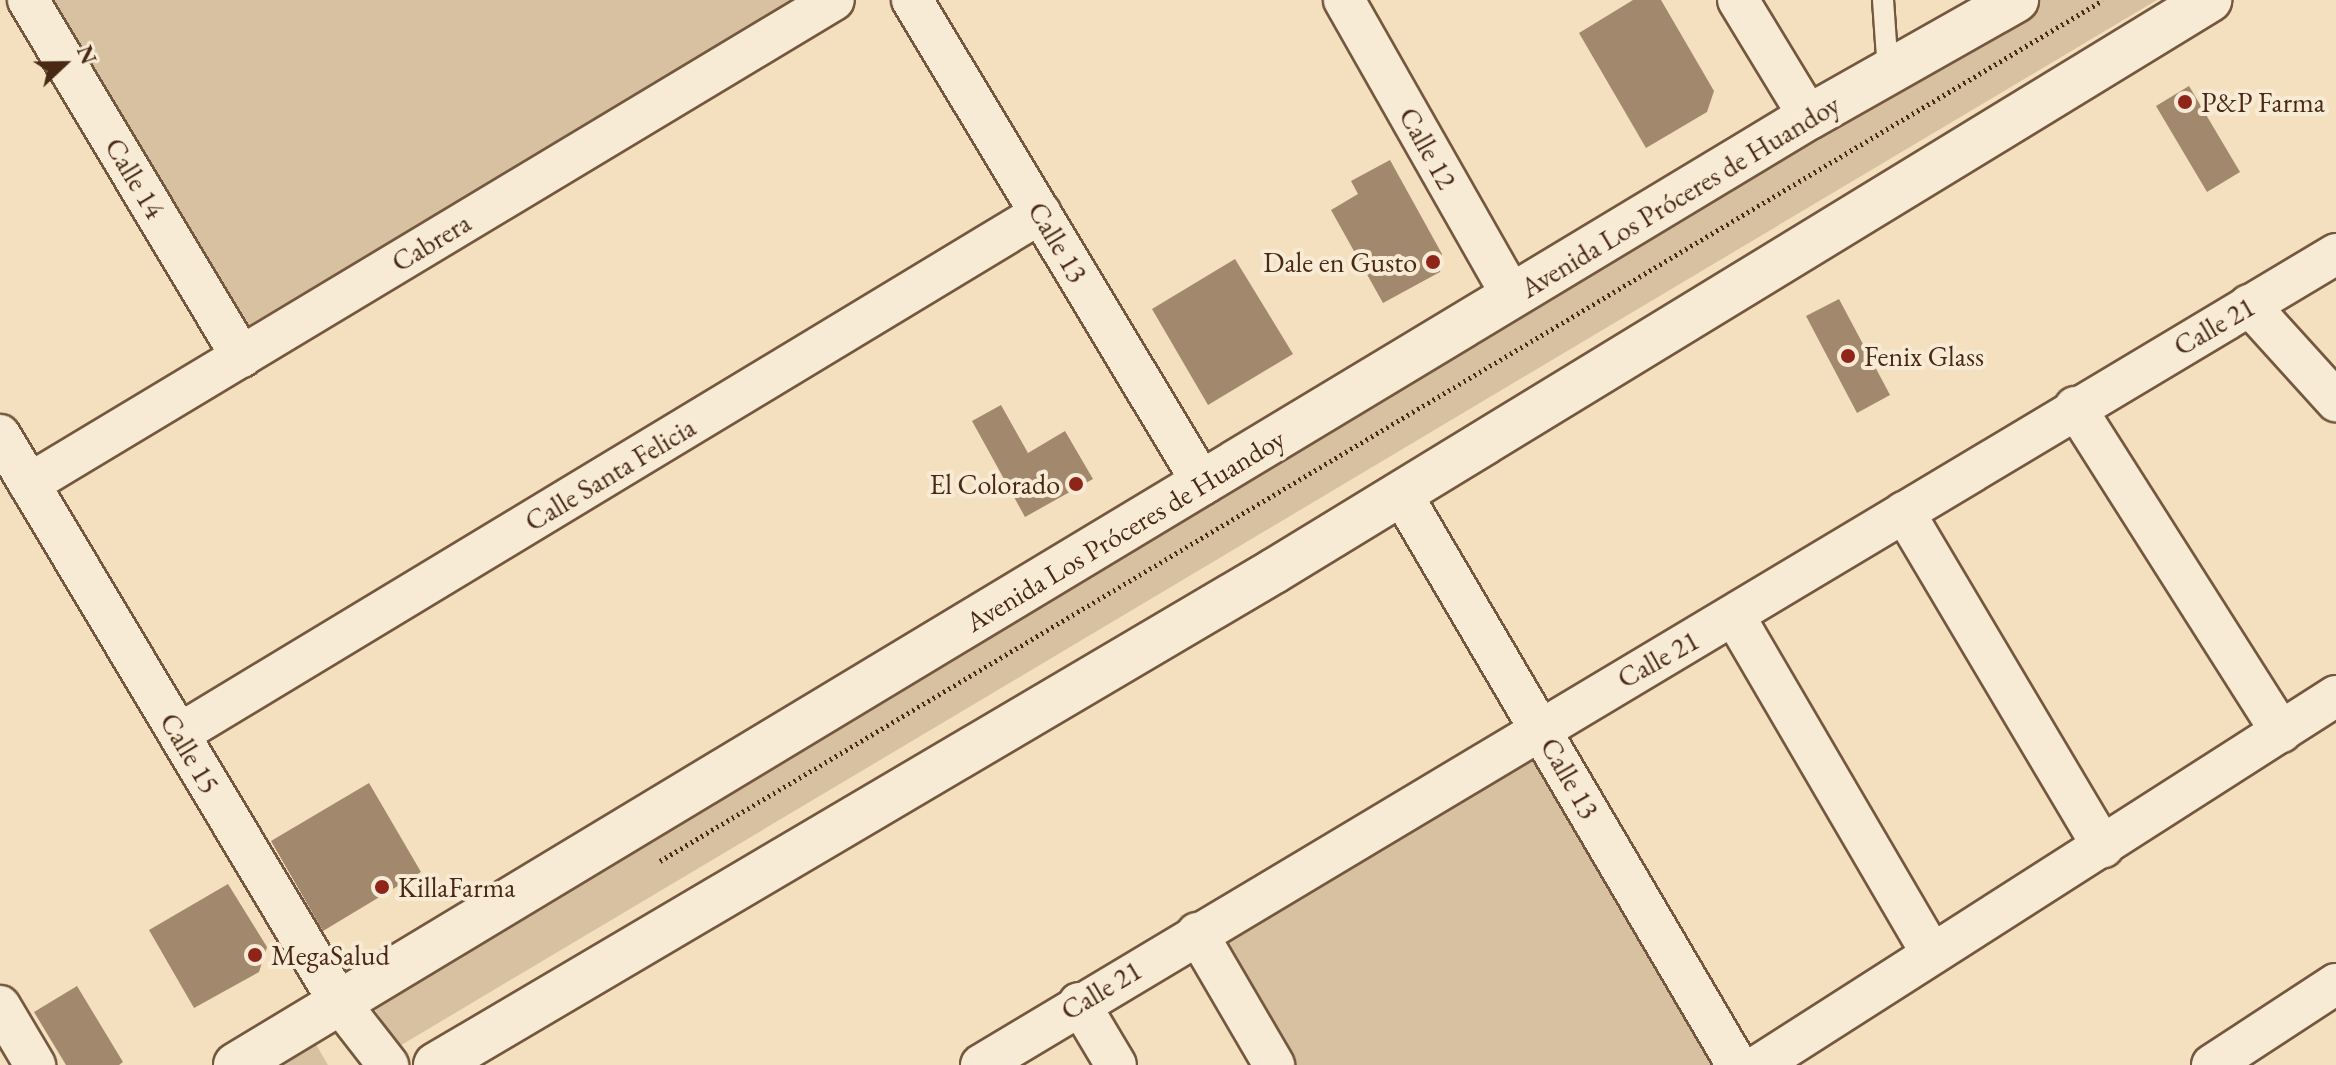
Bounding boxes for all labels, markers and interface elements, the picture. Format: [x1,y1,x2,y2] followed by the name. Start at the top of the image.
[24,24,104,104] north arrow
[70,41,103,69] text: N
[2201,85,2325,119] place label: P&P Farma
[1514,87,1846,305] street label: Avenida Los Próceres de Huandoy
[2176,93,2194,111] marker: P&P Farma
[1392,101,1464,195] street label: Calle 12
[98,132,172,224] street label: Calle 14
[1021,196,1095,288] street label: Calle 13
[385,205,477,279] street label: Cabrera
[1263,245,1417,279] place label: Dale en Gusto
[1424,253,1442,271] marker: Dale en Gusto
[2168,289,2260,363] street label: Calle 21
[1864,339,1984,373] place label: Fenix Glass
[1839,347,1857,365] marker: Fenix Glass
[519,410,701,538] street label: Calle Santa Felicia
[959,421,1291,639] street label: Avenida Los Próceres de Huandoy
[929,467,1060,501] place label: El Colorado
[1067,475,1085,493] marker: El Colorado
[1611,623,1705,695] street label: Calle 21
[153,707,227,799] street label: Calle 15
[1533,732,1607,824] street label: Calle 13
[398,870,516,904] place label: KillaFarma
[373,878,391,896] marker: KillaFarma
[271,938,390,972] place label: MegaSalud
[246,946,264,964] marker: MegaSalud
[1055,953,1147,1027] street label: Calle 21

